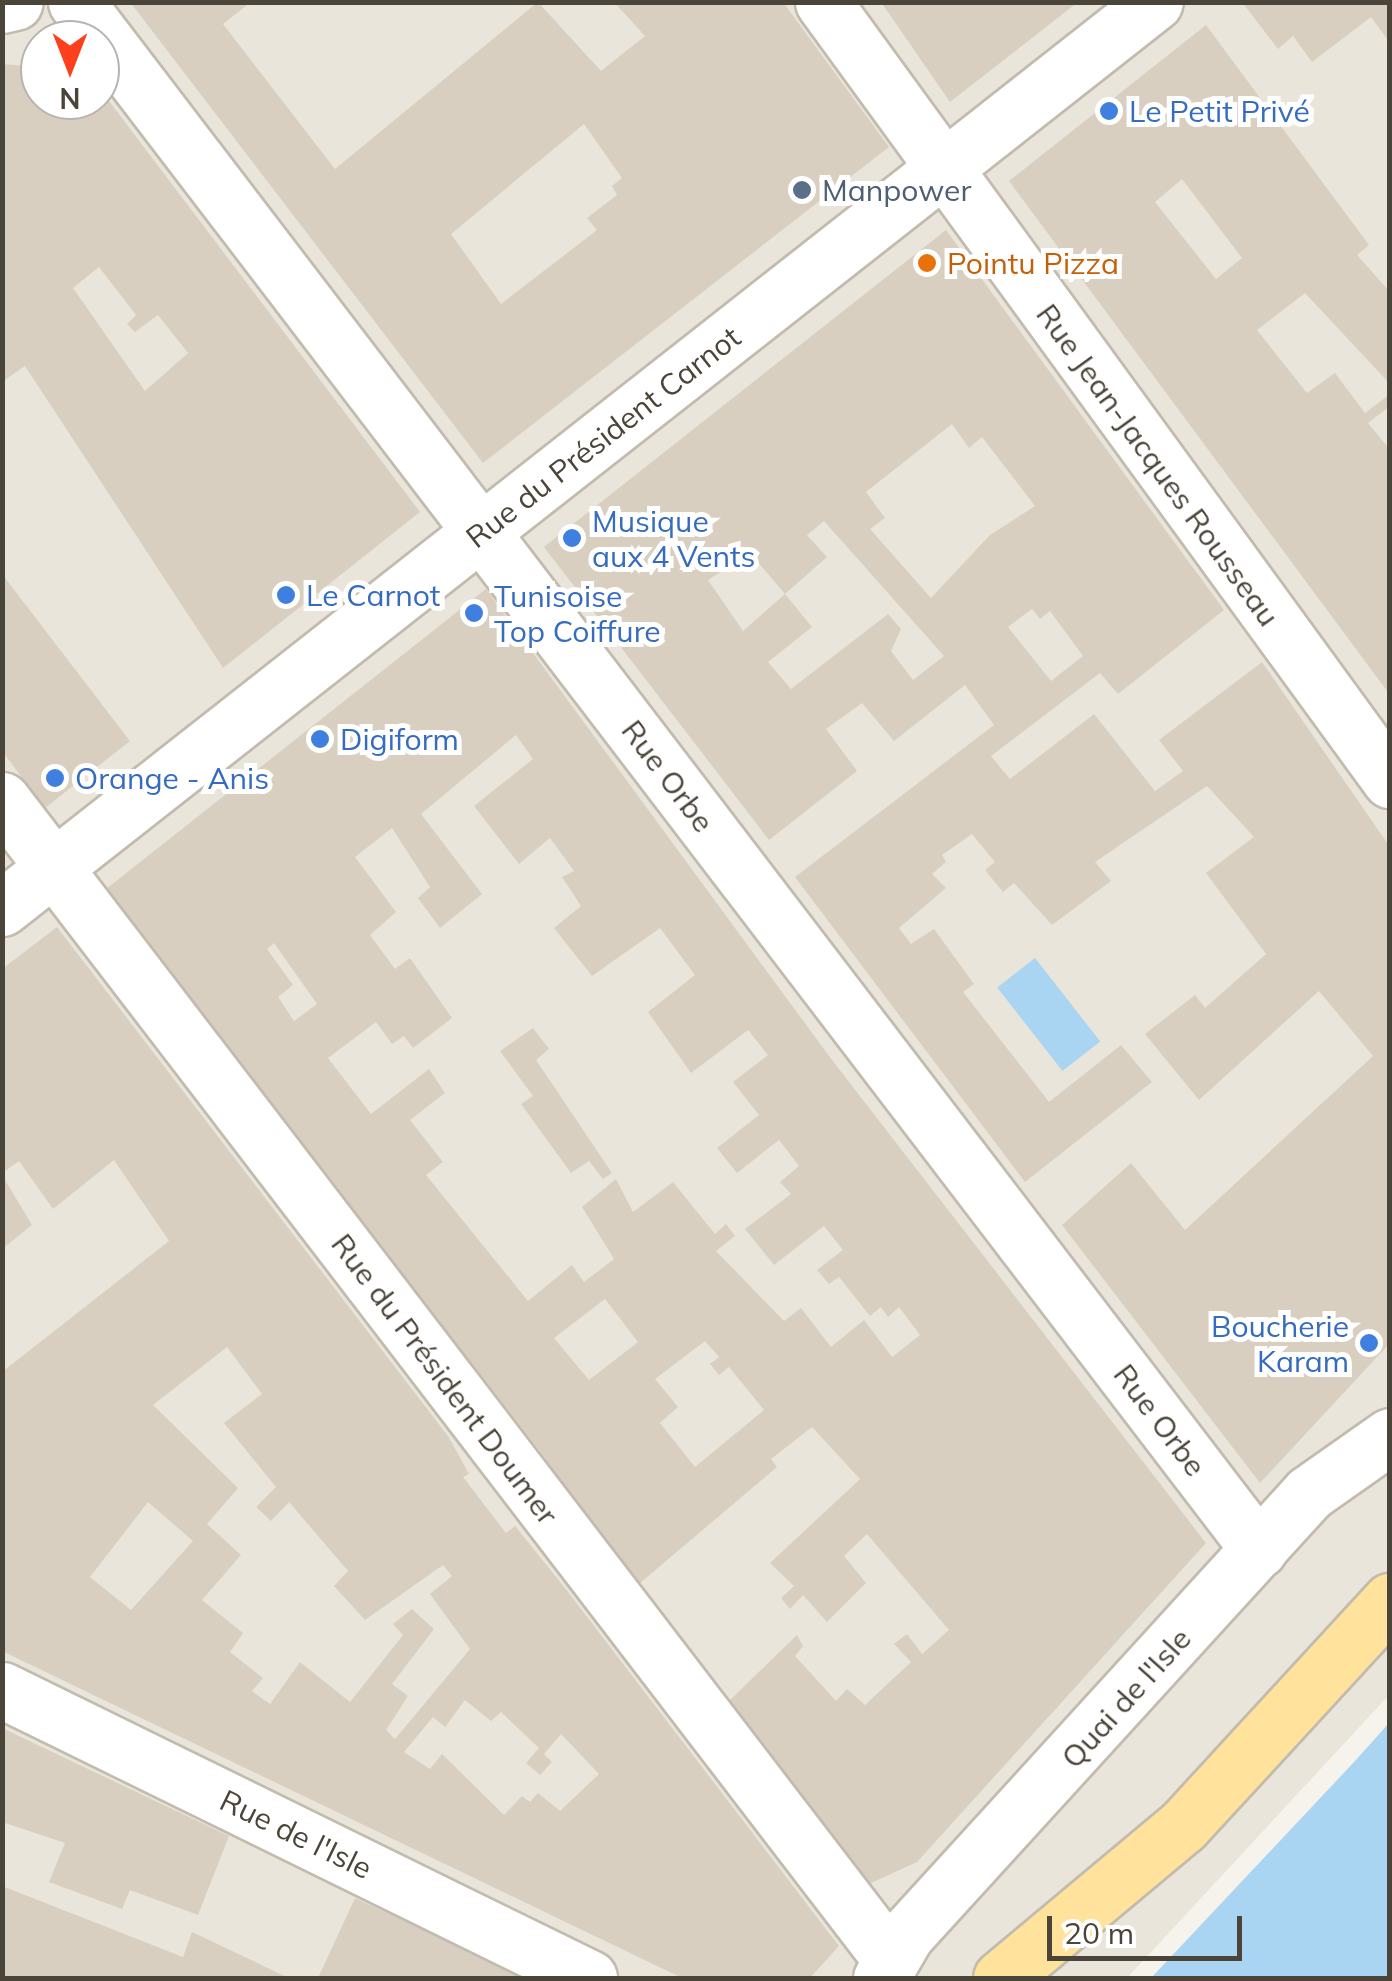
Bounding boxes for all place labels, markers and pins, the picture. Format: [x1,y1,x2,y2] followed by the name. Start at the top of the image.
[1129,93,1310,129] place label: Le Petit Privé
[1098,100,1120,122] marker: Le Petit Privé
[822,172,971,208] place label: Manpower
[791,179,813,201] marker: Manpower
[947,245,1119,281] place label: Pointu Pizza
[916,252,938,274] marker: Pointu Pizza
[592,503,755,574] place label: Musique aux 4 Vents
[561,527,583,549] marker: Musique aux 4 Vents
[306,577,440,613] place label: Le Carnot
[494,578,661,648] place label: Tunisoise Top Coiffure
[275,584,297,606] marker: Le Carnot
[463,602,485,624] marker: Tunisoise Top Coiffure
[340,721,459,757] place label: Digiform
[309,728,331,750] marker: Digiform
[75,760,269,796] place label: Orange - Anis
[44,767,66,789] marker: Orange - Anis
[1211,1308,1349,1378] place label: Boucherie Karam
[1358,1332,1380,1354] marker: Boucherie Karam

